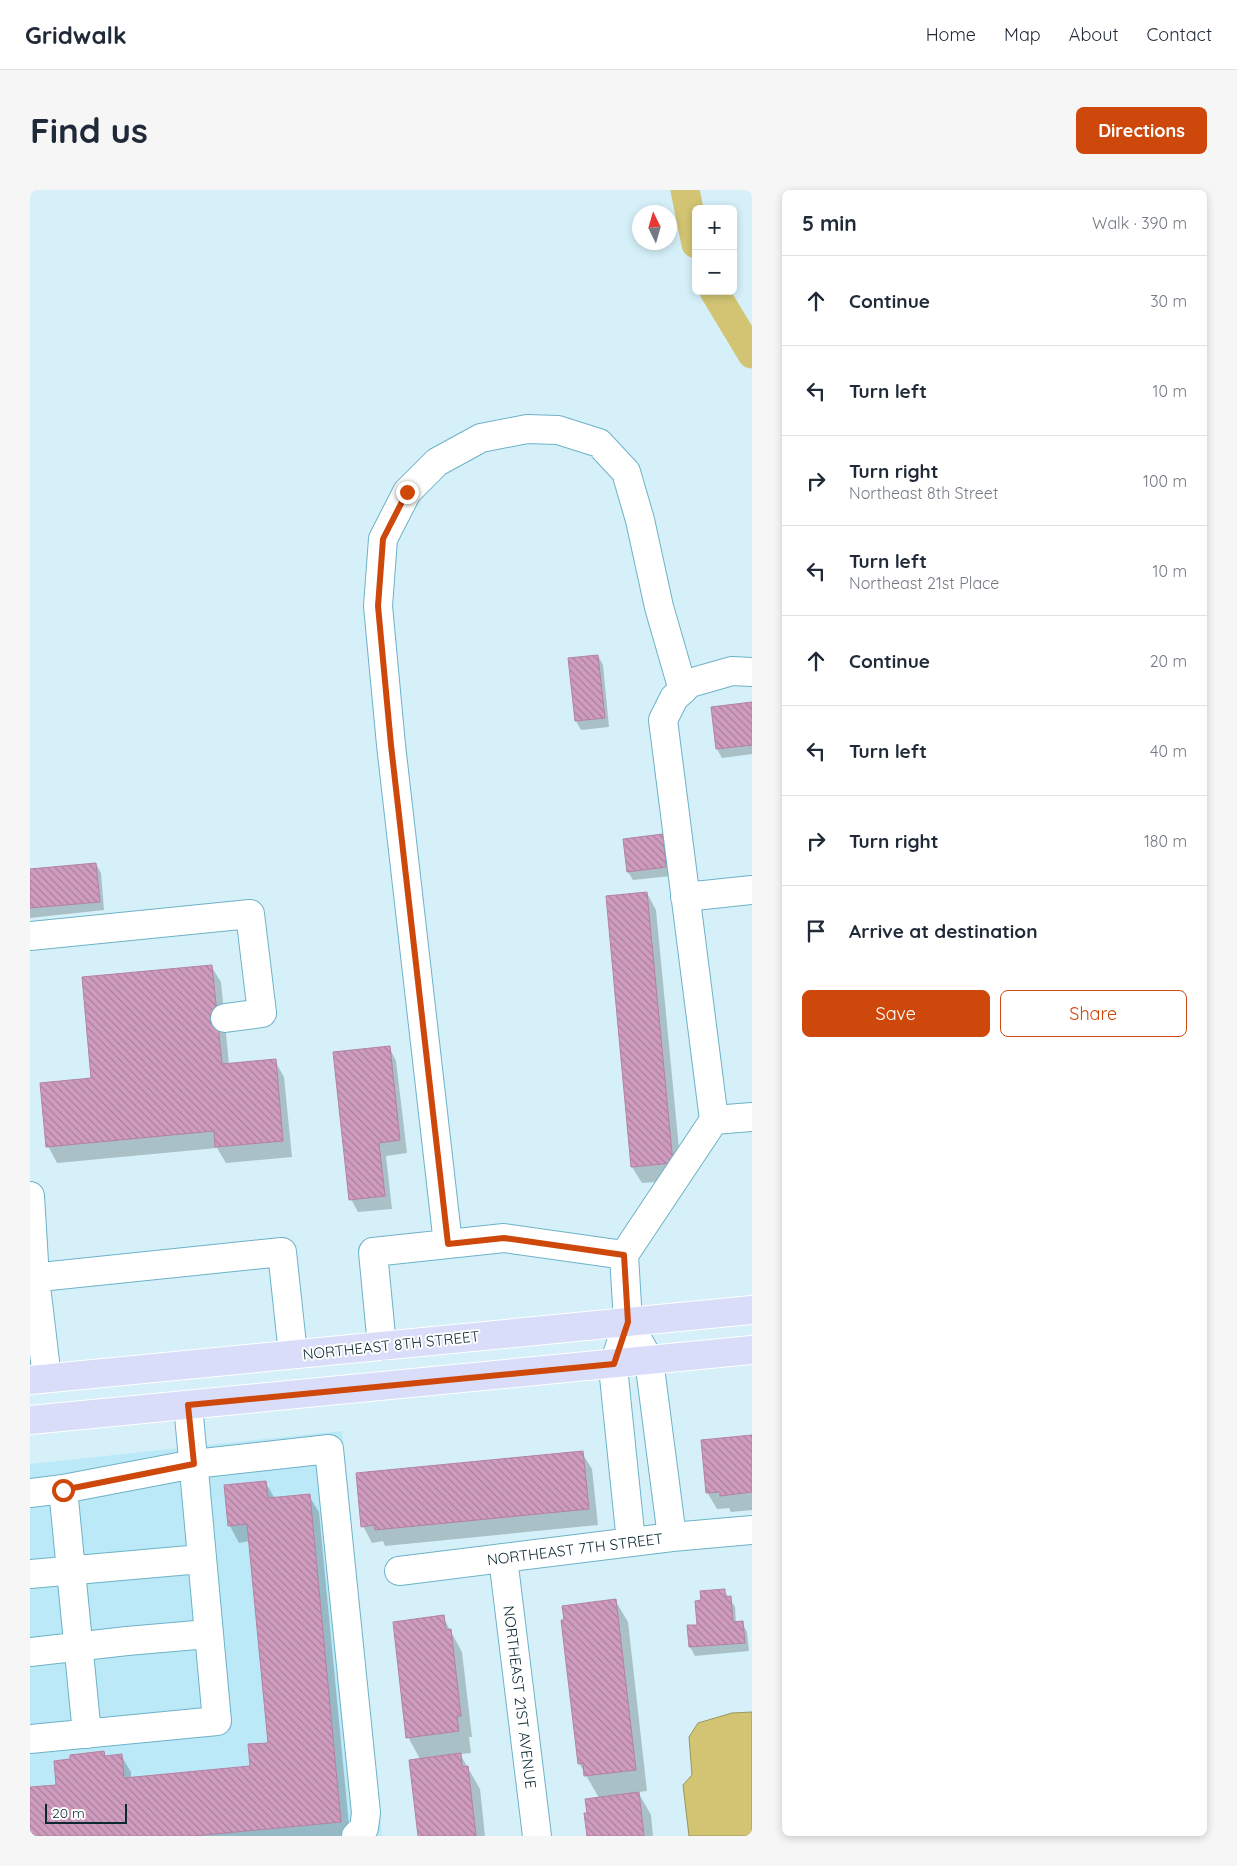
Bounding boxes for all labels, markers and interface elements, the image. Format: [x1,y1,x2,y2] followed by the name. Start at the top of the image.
[25,20,127,50] text: Gridwalk
[926,23,976,46] text: Home
[1004,23,1041,46] text: Map
[1069,23,1119,46] text: About
[1147,23,1212,46] text: Contact
[1076,107,1207,154] button: Directions
[30,108,148,152] text: Find us
[632,205,677,250] north arrow
[692,205,737,295] map controls
[692,205,737,250] button: +
[802,210,857,236] text: 5 min
[1092,213,1187,233] text: Walk · 390 m
[692,250,737,295] button: −
[802,287,830,315] icon: ahead
[849,289,930,313] text: Continue
[1150,291,1187,311] text: 30 m
[802,377,830,405] icon: left
[849,379,927,403] text: Turn left
[1153,381,1187,401] text: 10 m
[849,459,938,483] text: Turn right
[802,467,830,495] icon: right
[1143,471,1187,491] text: 100 m
[396,481,419,504] route end
[849,483,998,503] text: Northeast 8th Street
[849,549,927,573] text: Turn left
[802,557,830,585] icon: left
[1153,561,1187,581] text: 10 m
[849,573,999,593] text: Northeast 21st Place
[802,647,830,675] icon: ahead
[849,649,930,673] text: Continue
[1150,651,1187,671] text: 20 m
[802,737,830,765] icon: left
[849,739,927,763] text: Turn left
[1150,741,1187,761] text: 40 m
[802,827,830,855] icon: right
[849,829,938,853] text: Turn right
[1144,831,1187,851] text: 180 m
[802,917,830,945] icon: arrive
[849,919,1038,943] text: Arrive at destination
[802,990,990,1037] button: Save
[1000,990,1187,1037] button: Share
[302,1326,480,1364] street label: NORTHEAST 8TH STREET
[52,1479,75,1502] route start
[486,1529,664,1569] street label: NORTHEAST 7TH STREET
[499,1604,541,1790] street label: NORTHEAST 21ST AVENUE
[45,1801,128,1824] scale bar
[52,1804,85,1822] text: 20 m

